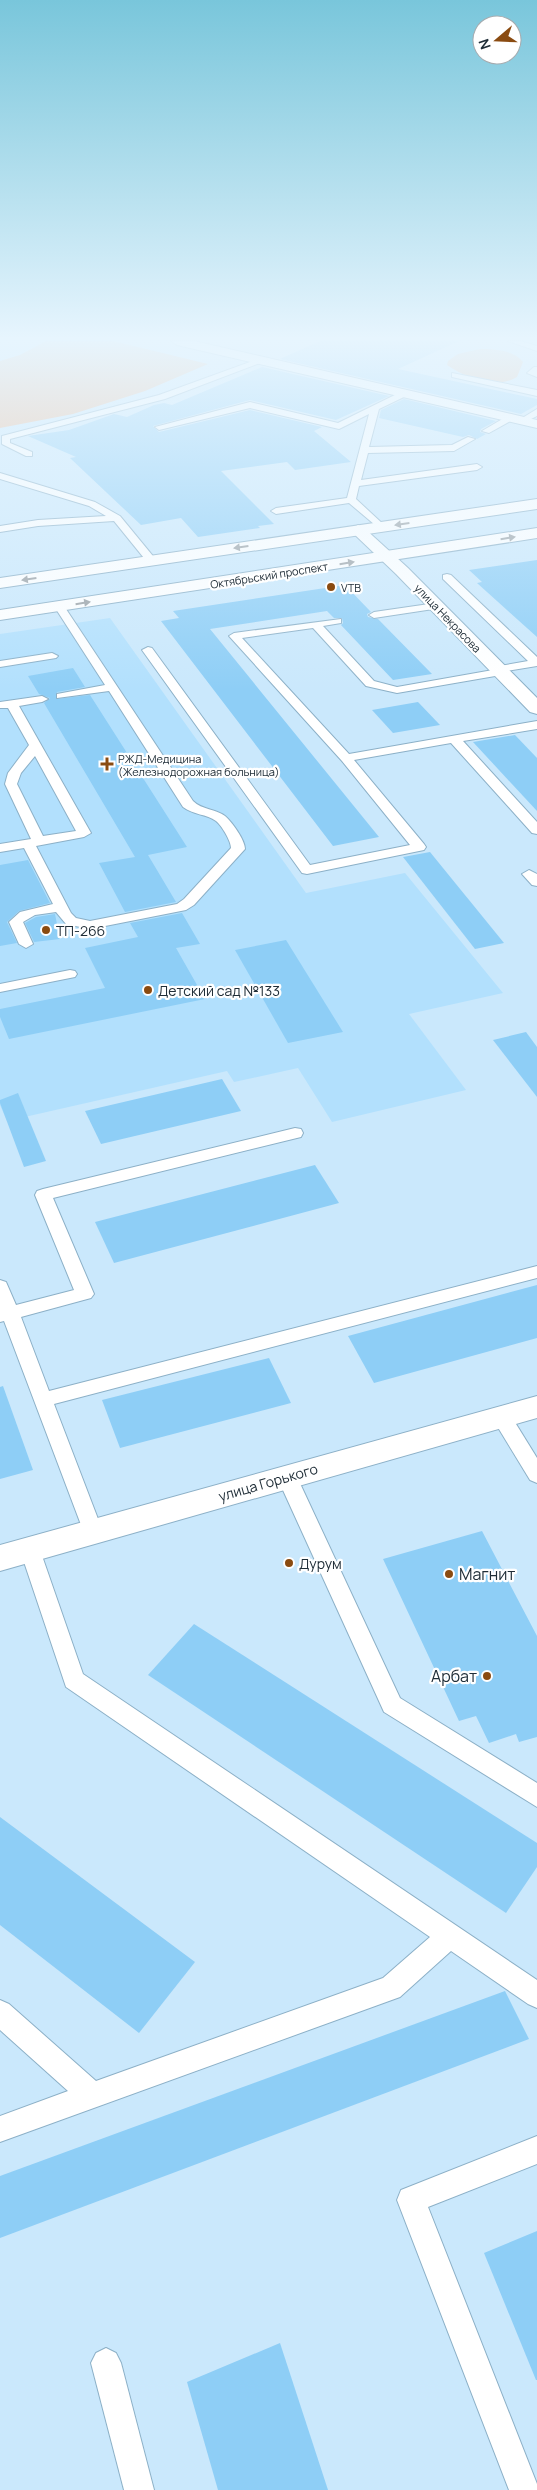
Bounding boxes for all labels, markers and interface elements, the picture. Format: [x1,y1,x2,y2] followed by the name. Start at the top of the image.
[472,15,522,65] north arrow
[474,37,495,52] text: N
[394,520,410,528] one-way arrow
[500,534,516,542] one-way arrow
[233,544,249,552] one-way arrow
[209,558,329,592] street label: Октябрьский проспект
[340,559,356,567] one-way arrow
[20,575,36,583] one-way arrow
[341,580,361,595] place label: VTB
[325,581,337,593] marker: VTB
[411,581,485,655] street label: улица Некрасова
[75,599,91,607] one-way arrow
[118,751,279,779] place label: РЖД-Медицина (Железнодорожная больница)
[100,757,114,771] marker: РЖД-Медицина (Железнодорожная больница)
[56,921,105,940] place label: ТП-266
[40,924,52,936] marker: ТП-266
[158,981,280,1000] place label: Детский сад №133
[142,984,154,996] marker: Детский сад №133
[216,1459,320,1505] street label: улица Горького
[299,1554,342,1573] place label: Дурум
[283,1557,295,1569] marker: Дурум
[459,1563,515,1585] place label: Магнит
[443,1568,455,1580] marker: Магнит
[431,1665,477,1687] place label: Арбат
[481,1670,493,1682] marker: Арбат

